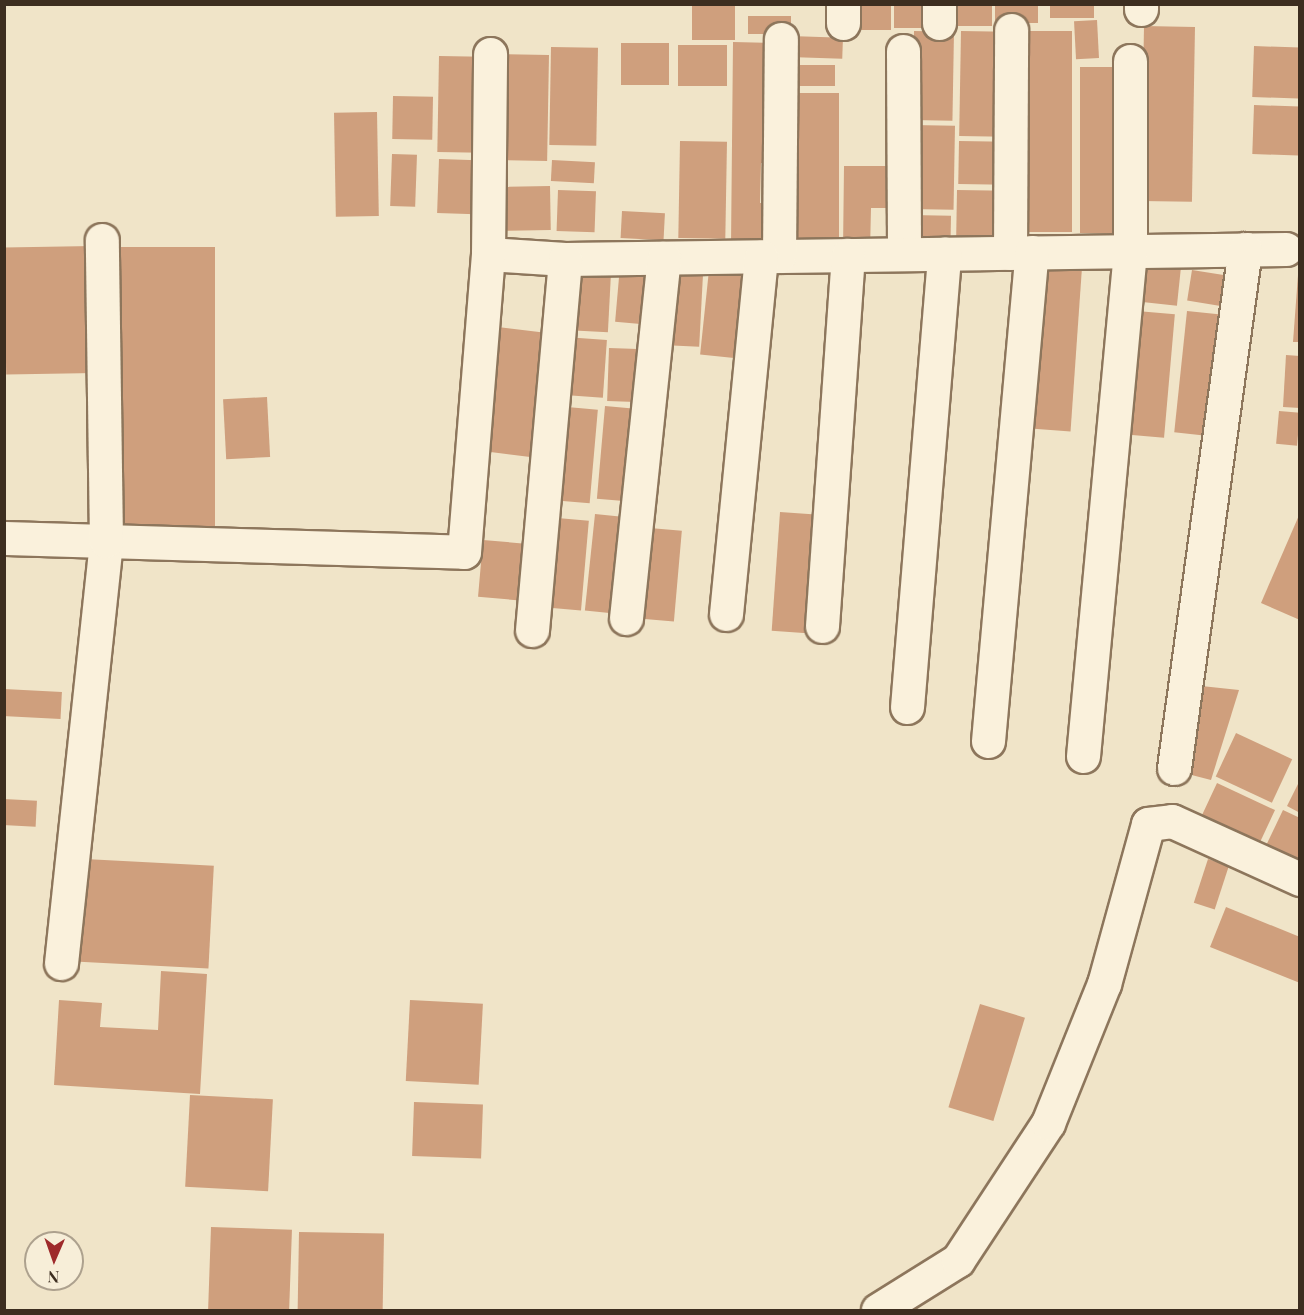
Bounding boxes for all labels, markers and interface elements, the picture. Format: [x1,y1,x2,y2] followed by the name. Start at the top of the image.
[24,1231,84,1291] north arrow
[47,1267,60,1288] text: N

